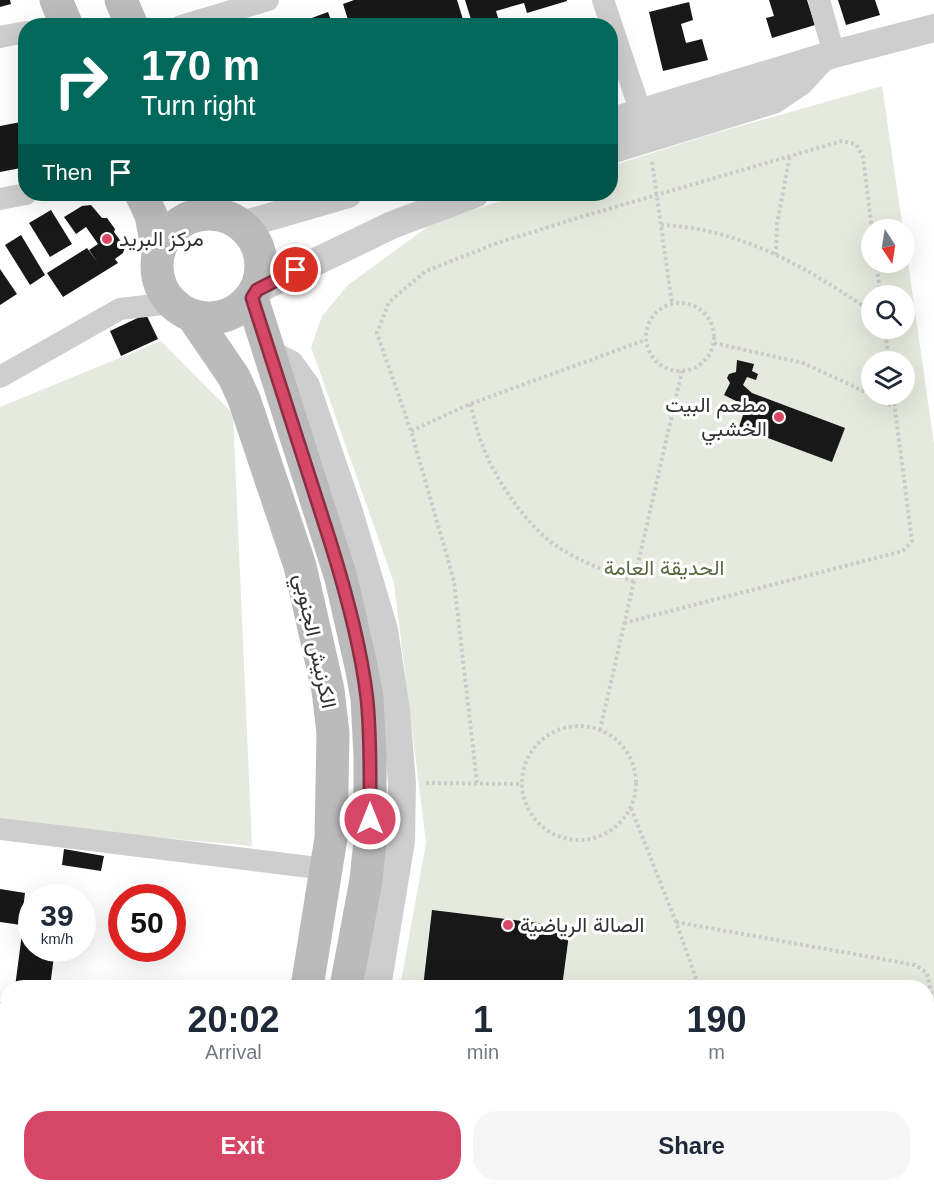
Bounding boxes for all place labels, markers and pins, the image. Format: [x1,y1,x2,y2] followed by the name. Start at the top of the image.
[119,227,204,252] place label: مركز البريد
[100,232,114,246] marker: مركز البريد
[270,244,321,295] pin
[665,393,767,446] place label: مطعم البيت الخشبي
[772,410,786,424] marker: مطعم البيت الخشبي
[520,913,644,938] place label: الصالة الرياضية
[501,918,515,932] marker: الصالة الرياضية

